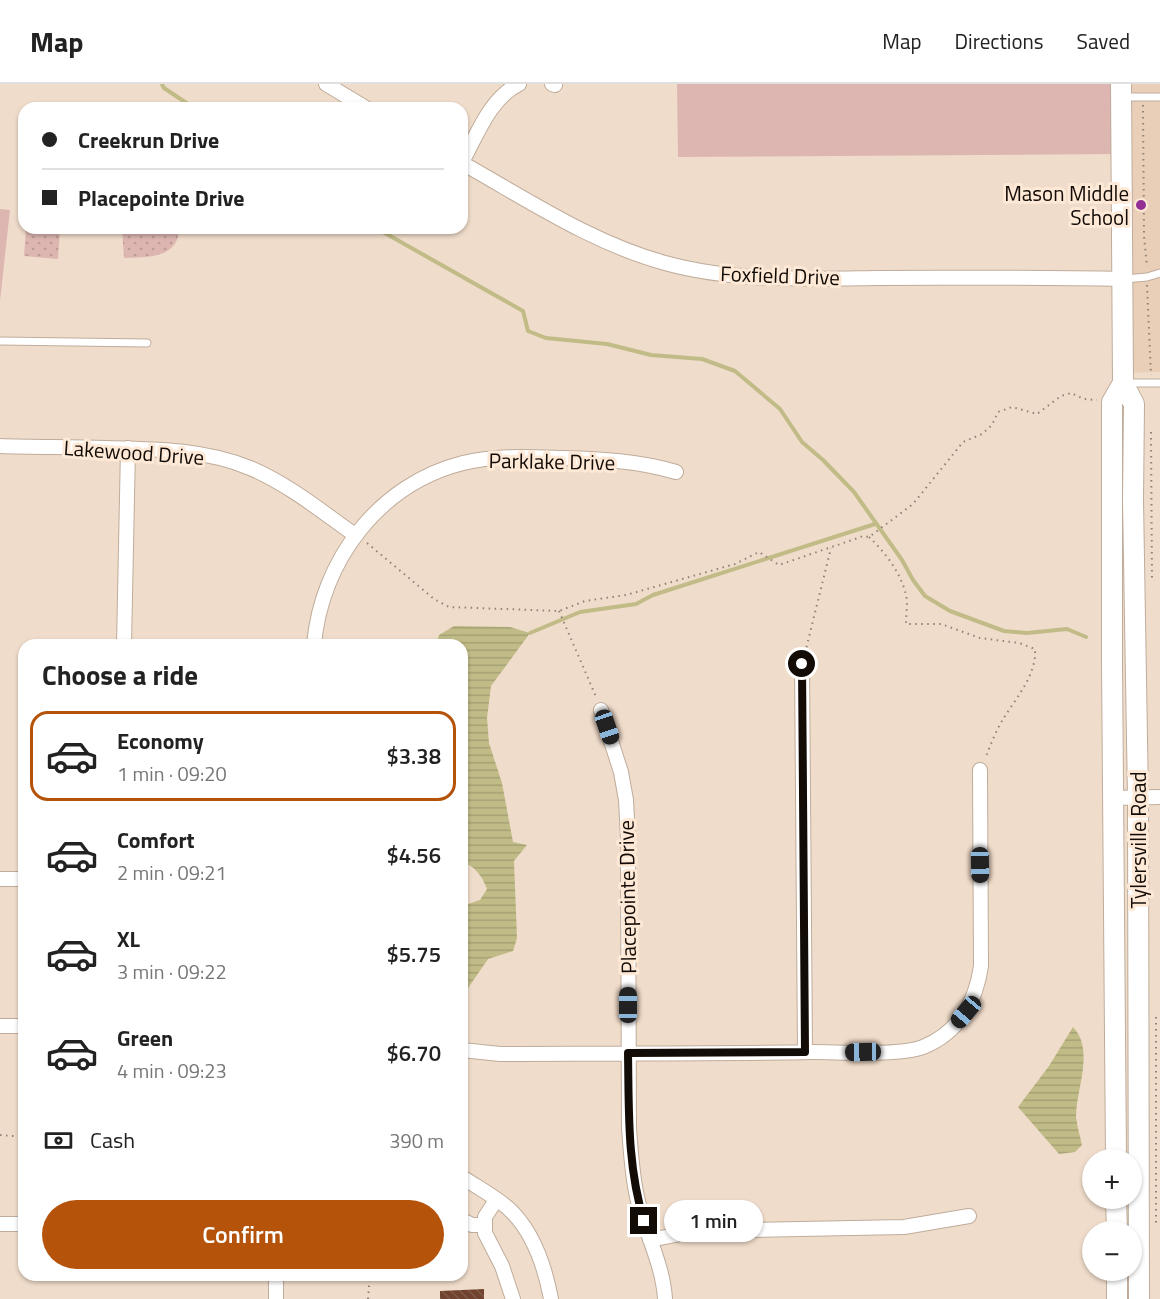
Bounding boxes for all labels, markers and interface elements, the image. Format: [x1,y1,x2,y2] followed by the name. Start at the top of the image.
[30,20,84,63] text: Map
[882,25,922,57] text: Map
[955,25,1044,57] text: Directions
[1077,25,1130,57] text: Saved
[78,123,219,157] text: Creekrun Drive
[1004,177,1129,233] place label: Mason Middle School
[78,181,245,215] text: Placepointe Drive
[1134,198,1148,212] marker: Mason Middle School
[720,257,840,293] street label: Foxfield Drive
[63,431,205,473] street label: Lakewood Drive
[488,444,616,478] street label: Parklake Drive
[788,650,815,677] route start
[42,654,198,695] text: Choose a ride
[593,707,621,747] car
[117,724,204,758] text: Economy
[45,729,99,783] icon: car
[386,739,441,773] text: $3.38
[117,758,227,789] text: 1 min · 09:20
[1122,771,1154,909] street label: Tylersville Road
[610,820,644,974] street label: Placepointe Drive
[117,823,195,857] text: Comfort
[45,828,99,882] icon: car
[386,838,441,872] text: $4.56
[971,847,989,883] car
[117,857,227,888] text: 2 min · 09:21
[117,922,140,956] text: XL
[45,927,99,981] icon: car
[386,937,441,971] text: $5.75
[117,956,227,987] text: 3 min · 09:22
[619,987,637,1023] car
[948,992,984,1032] car
[117,1021,173,1055] text: Green
[45,1026,99,1080] icon: car
[386,1036,441,1070] text: $6.70
[845,1043,881,1061] car
[117,1055,227,1086] text: 4 min · 09:23
[90,1123,135,1157] text: Cash
[42,1124,75,1157] icon: cash
[389,1125,444,1156] text: 390 m
[1082,1149,1142,1281] map controls
[1082,1149,1142,1209] button: +
[42,1200,444,1269] button: Confirm
[665,1200,764,1242] callout: 1 min
[689,1205,738,1236] text: 1 min
[630,1207,657,1234] route end
[1082,1221,1142,1281] button: −

